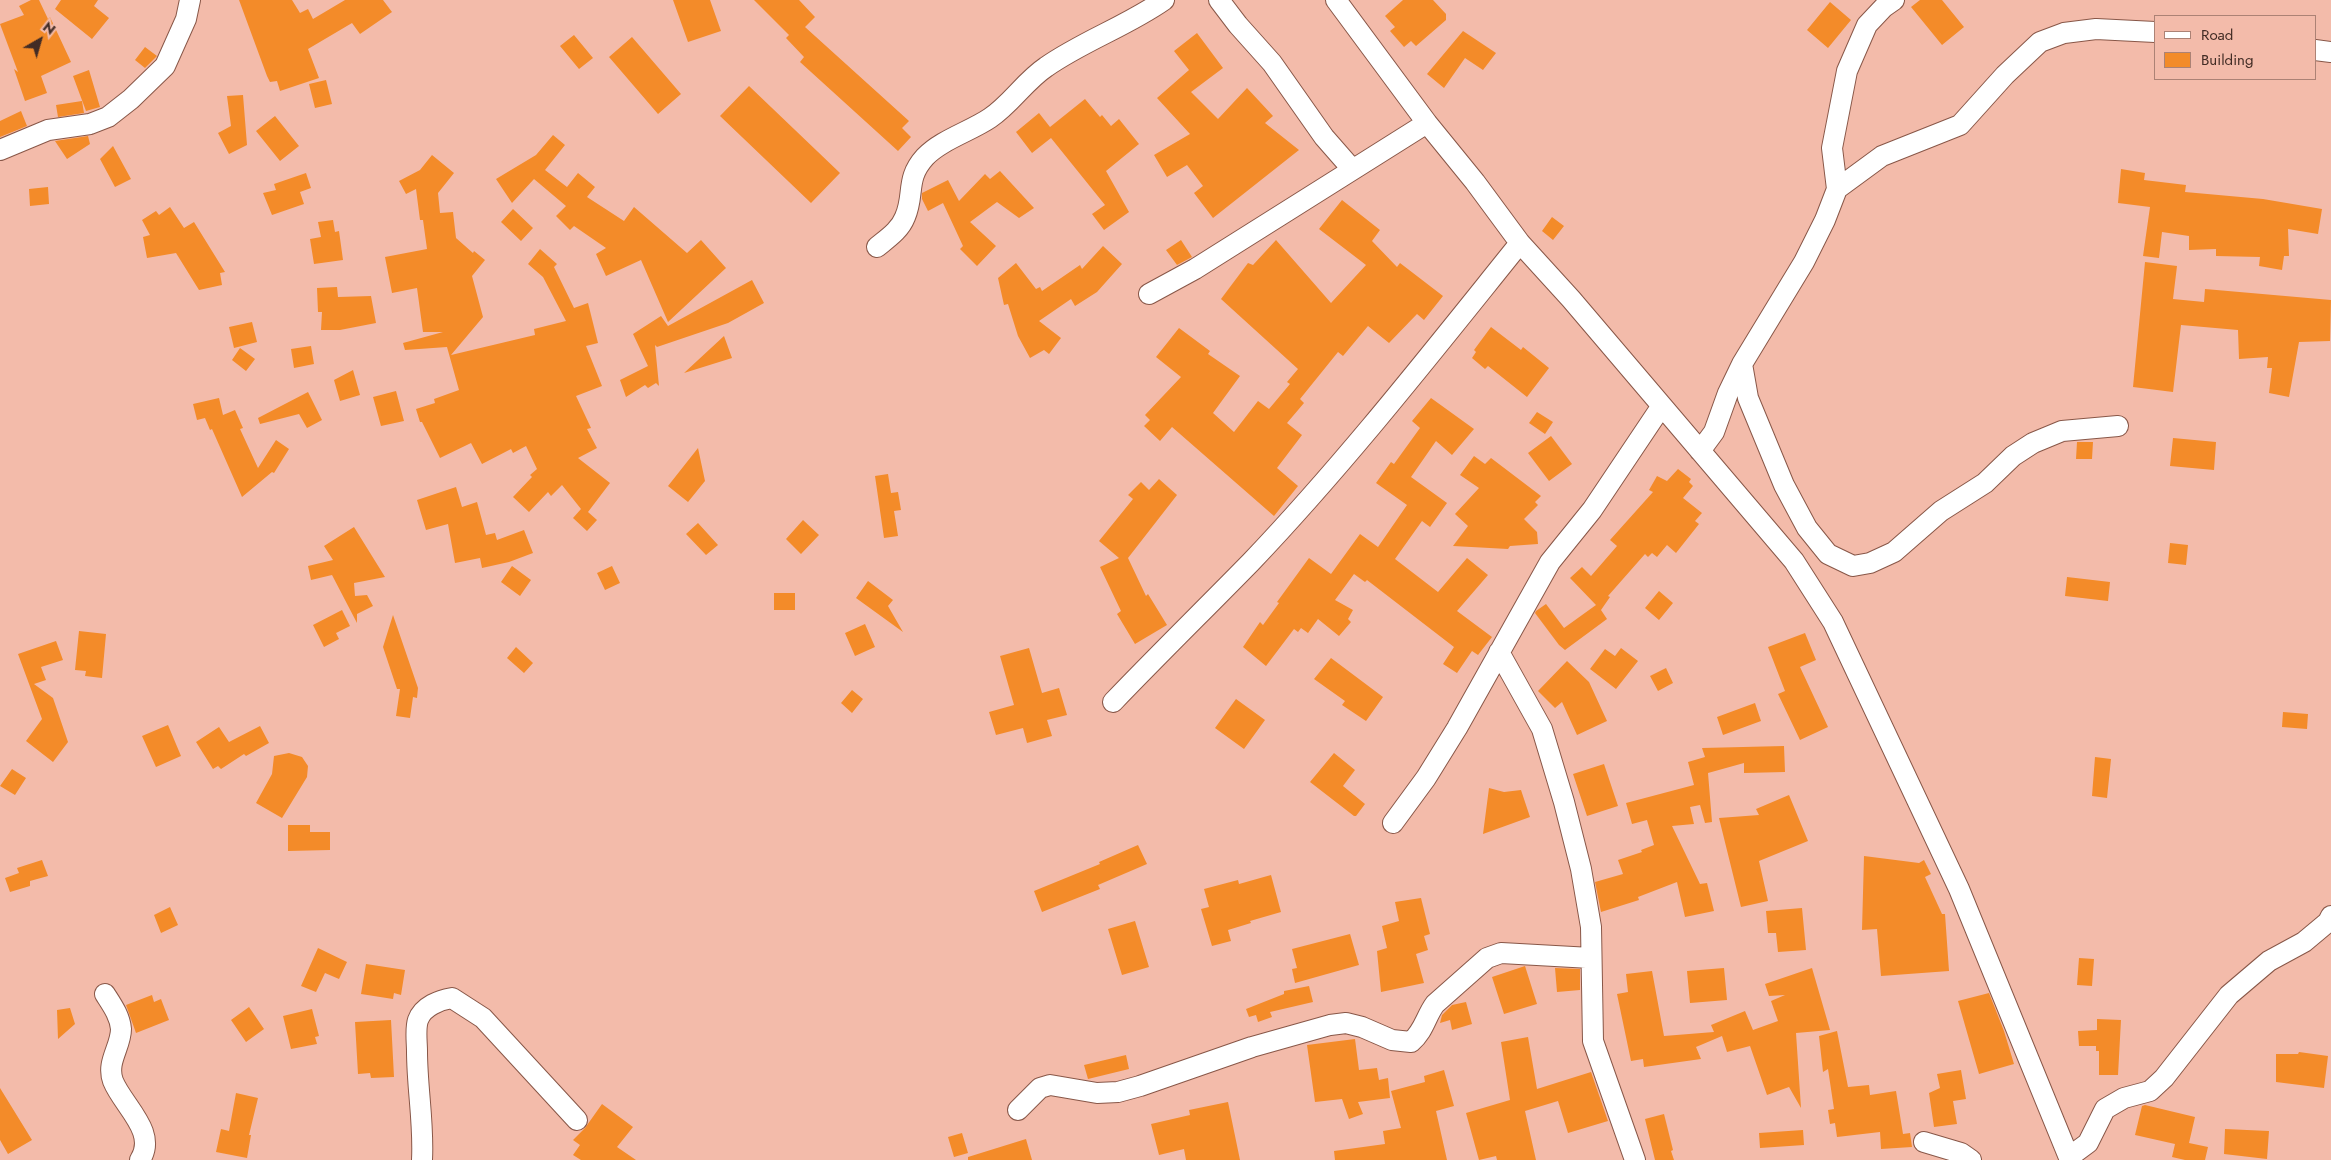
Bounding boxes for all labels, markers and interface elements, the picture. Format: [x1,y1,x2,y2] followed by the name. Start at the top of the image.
[15,15,65,65] north arrow
[2154,15,2316,80] legend
[39,17,60,39] text: N
[2201,24,2233,46] text: Road
[2201,49,2253,71] text: Building

